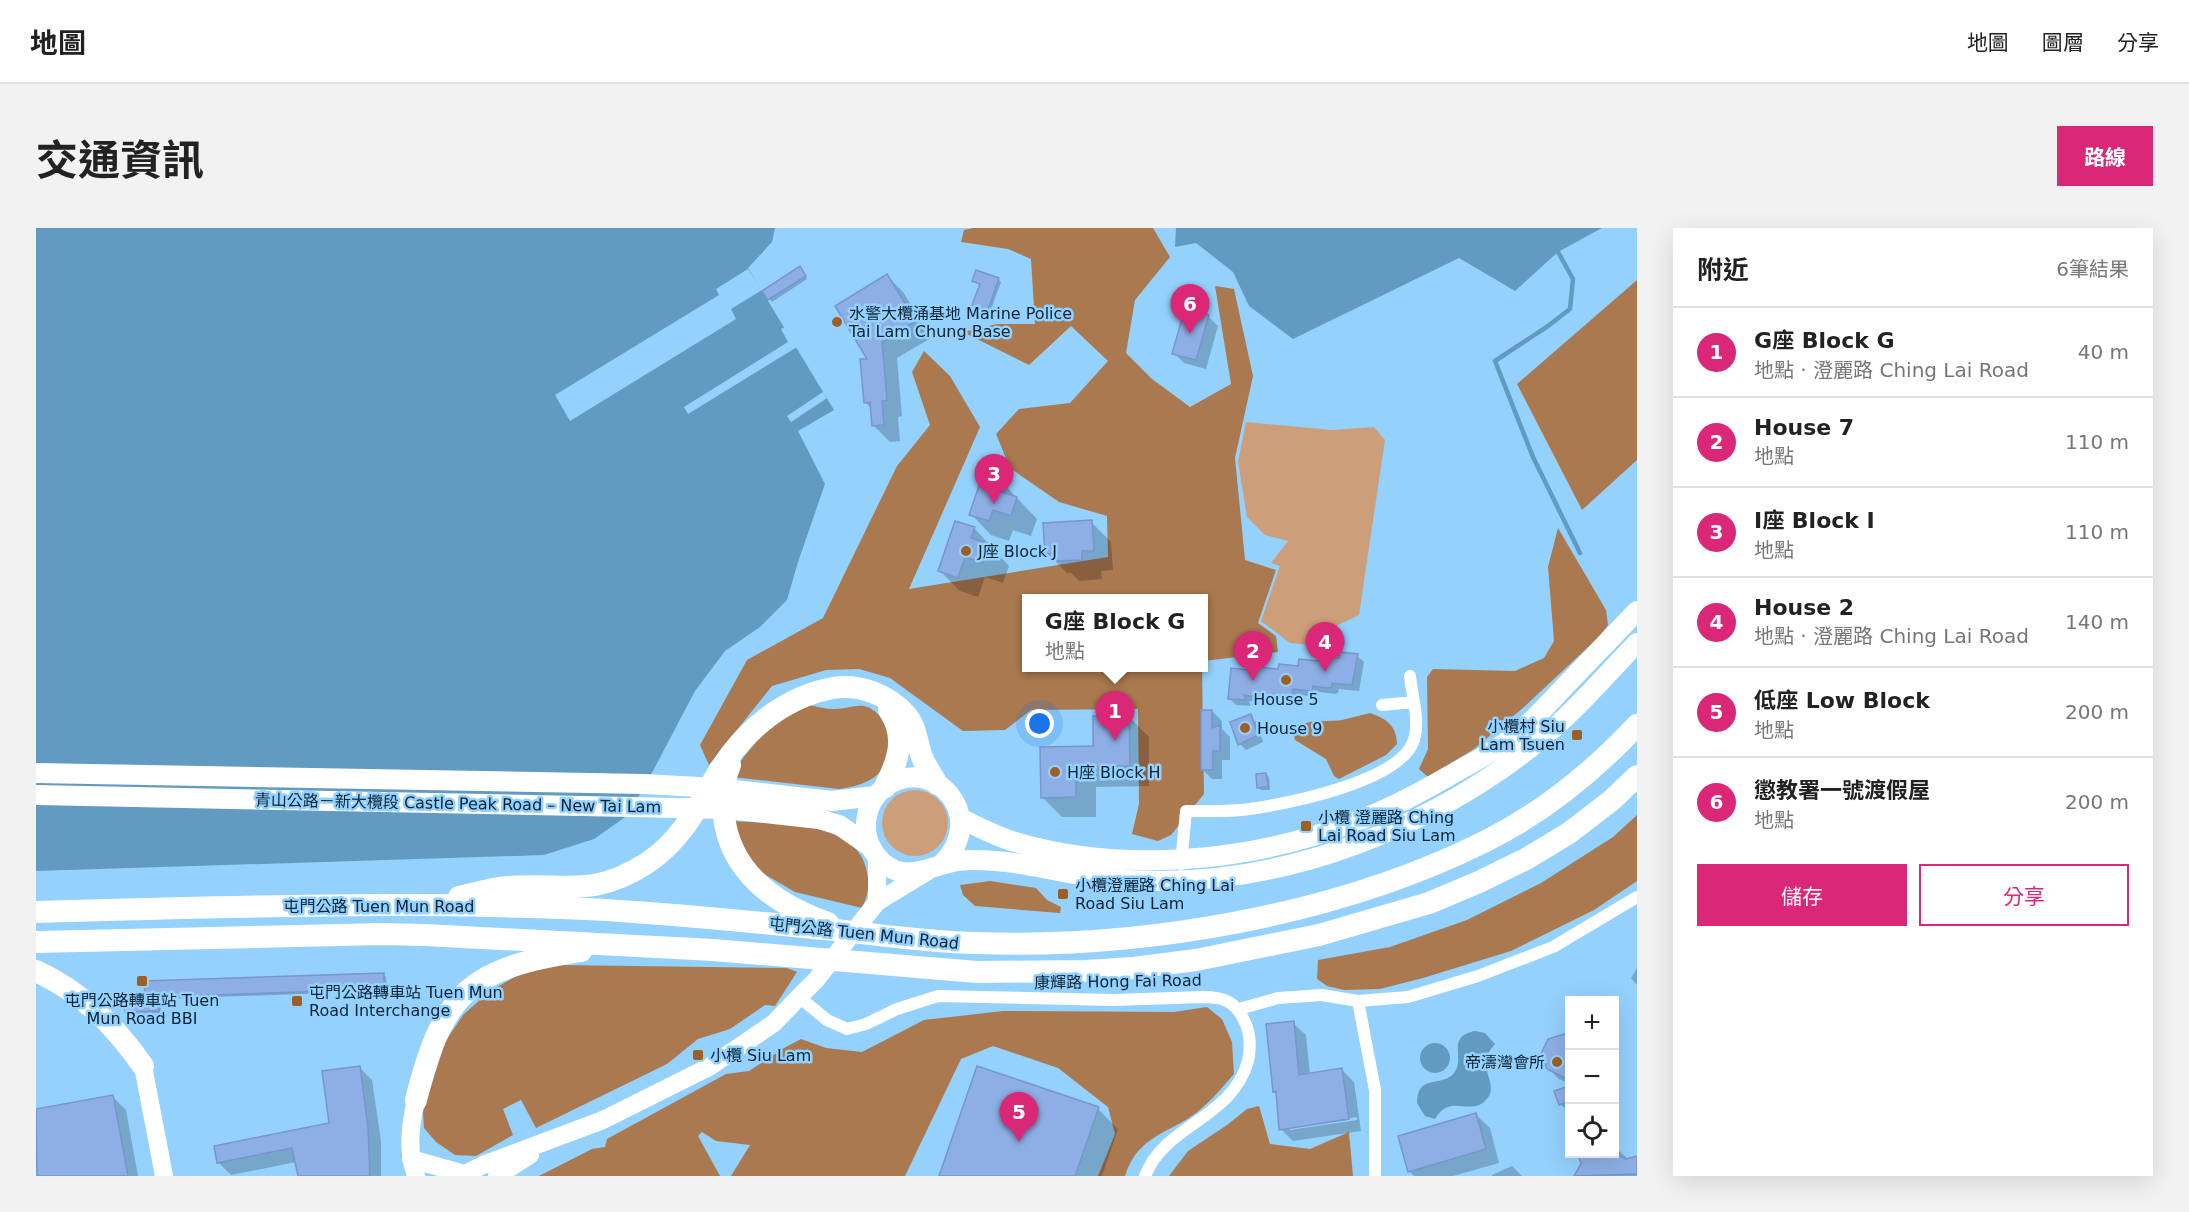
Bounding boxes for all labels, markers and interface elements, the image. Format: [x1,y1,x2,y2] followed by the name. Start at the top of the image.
[30,27,86,60] text: 地圖
[1967,31,2009,55] text: 地圖
[2042,31,2084,55] text: 圖層
[2117,31,2159,55] text: 分享
[2057,126,2153,186] button: 路線
[36,136,204,185] text: 交通資訊
[1697,255,1749,285] text: 附近
[2056,257,2129,281] text: 6筆結果
[1170,285,1210,334] pin: 6
[848,304,1072,341] place label: 水警大欖涌基地 Marine Police Tai Lam Chung Base
[830,315,844,329] marker: 水警大欖涌基地 Marine Police Tai Lam Chung Base
[1754,328,1895,353] text: G座 Block G
[1710,340,1723,364] text: 1
[2078,340,2129,364] text: 40 m
[1754,358,2029,382] text: 地點 · 澄麗路 Ching Lai Road
[1754,415,1854,440] text: House 7
[1710,430,1723,454] text: 2
[2065,430,2129,454] text: 110 m
[1754,444,1794,468] text: 地點
[974,454,1014,504] pin: 3
[1754,508,1875,533] text: I座 Block I
[1710,520,1723,544] text: 3
[2065,520,2129,544] text: 110 m
[1754,538,1794,562] text: 地點
[977,542,1057,561] place label: J座 Block J
[959,544,973,558] marker: J座 Block J
[1022,594,1208,672] popup
[1754,595,1854,620] text: House 2
[1045,609,1185,634] text: G座 Block G
[1710,610,1723,634] text: 4
[2065,610,2129,634] text: 140 m
[1306,622,1344,672] pin: 4
[1754,624,2029,648] text: 地點 · 澄麗路 Ching Lai Road
[1234,632,1272,681] pin: 2
[1045,639,1085,663] text: 地點
[1279,673,1293,687] marker: House 5
[1754,688,1930,713] text: 低座 Low Block
[1253,690,1319,709] place label: House 5
[1096,692,1134,741] pin: 1
[1710,700,1723,724] text: 5
[2065,700,2129,724] text: 200 m
[1025,709,1054,738] your location
[1480,717,1565,754] place label: 小欖村 Siu Lam Tsuen
[1754,718,1794,742] text: 地點
[1257,719,1322,738] place label: House 9
[1238,721,1252,735] marker: House 9
[1570,728,1584,742] marker: 小欖村 Siu Lam Tsuen
[1067,763,1161,782] place label: H座 Block H
[1048,765,1062,779] marker: H座 Block H
[1754,778,1930,803] text: 懲教署一號渡假屋
[255,790,661,817] street label: 青山公路－新大欖段 Castle Peak Road – New Tai Lam
[1710,790,1723,814] text: 6
[2065,790,2129,814] text: 200 m
[1318,808,1456,845] place label: 小欖 澄麗路 Ching Lai Road Siu Lam
[1754,808,1794,832] text: 地點
[1299,819,1313,833] marker: 小欖 澄麗路 Ching Lai Road Siu Lam
[1697,864,1907,926] button: 儲存
[1919,864,2129,926] button: 分享
[1075,876,1234,913] place label: 小欖澄麗路 Ching Lai Road Siu Lam
[1056,887,1070,901] marker: 小欖澄麗路 Ching Lai Road Siu Lam
[284,897,474,916] street label: 屯門公路 Tuen Mun Road
[768,914,960,953] street label: 屯門公路 Tuen Mun Road
[1034,971,1202,992] street label: 康輝路 Hong Fai Road
[135,974,149,988] marker: 屯門公路轉車站 Tuen Mun Road BBI
[309,983,503,1020] place label: 屯門公路轉車站 Tuen Mun Road Interchange
[65,991,219,1028] place label: 屯門公路轉車站 Tuen Mun Road BBI
[290,994,304,1008] marker: 屯門公路轉車站 Tuen Mun Road Interchange
[1565,996,1619,1158] map controls
[1565,996,1619,1050] button: +
[710,1046,811,1065] place label: 小欖 Siu Lam
[691,1048,705,1062] marker: 小欖 Siu Lam
[1565,1050,1619,1104] button: −
[1465,1053,1545,1072] place label: 帝濤灣會所
[1550,1055,1564,1069] marker: 帝濤灣會所
[1000,1092,1038,1142] pin: 5
[1565,1104,1619,1158] button: locate

